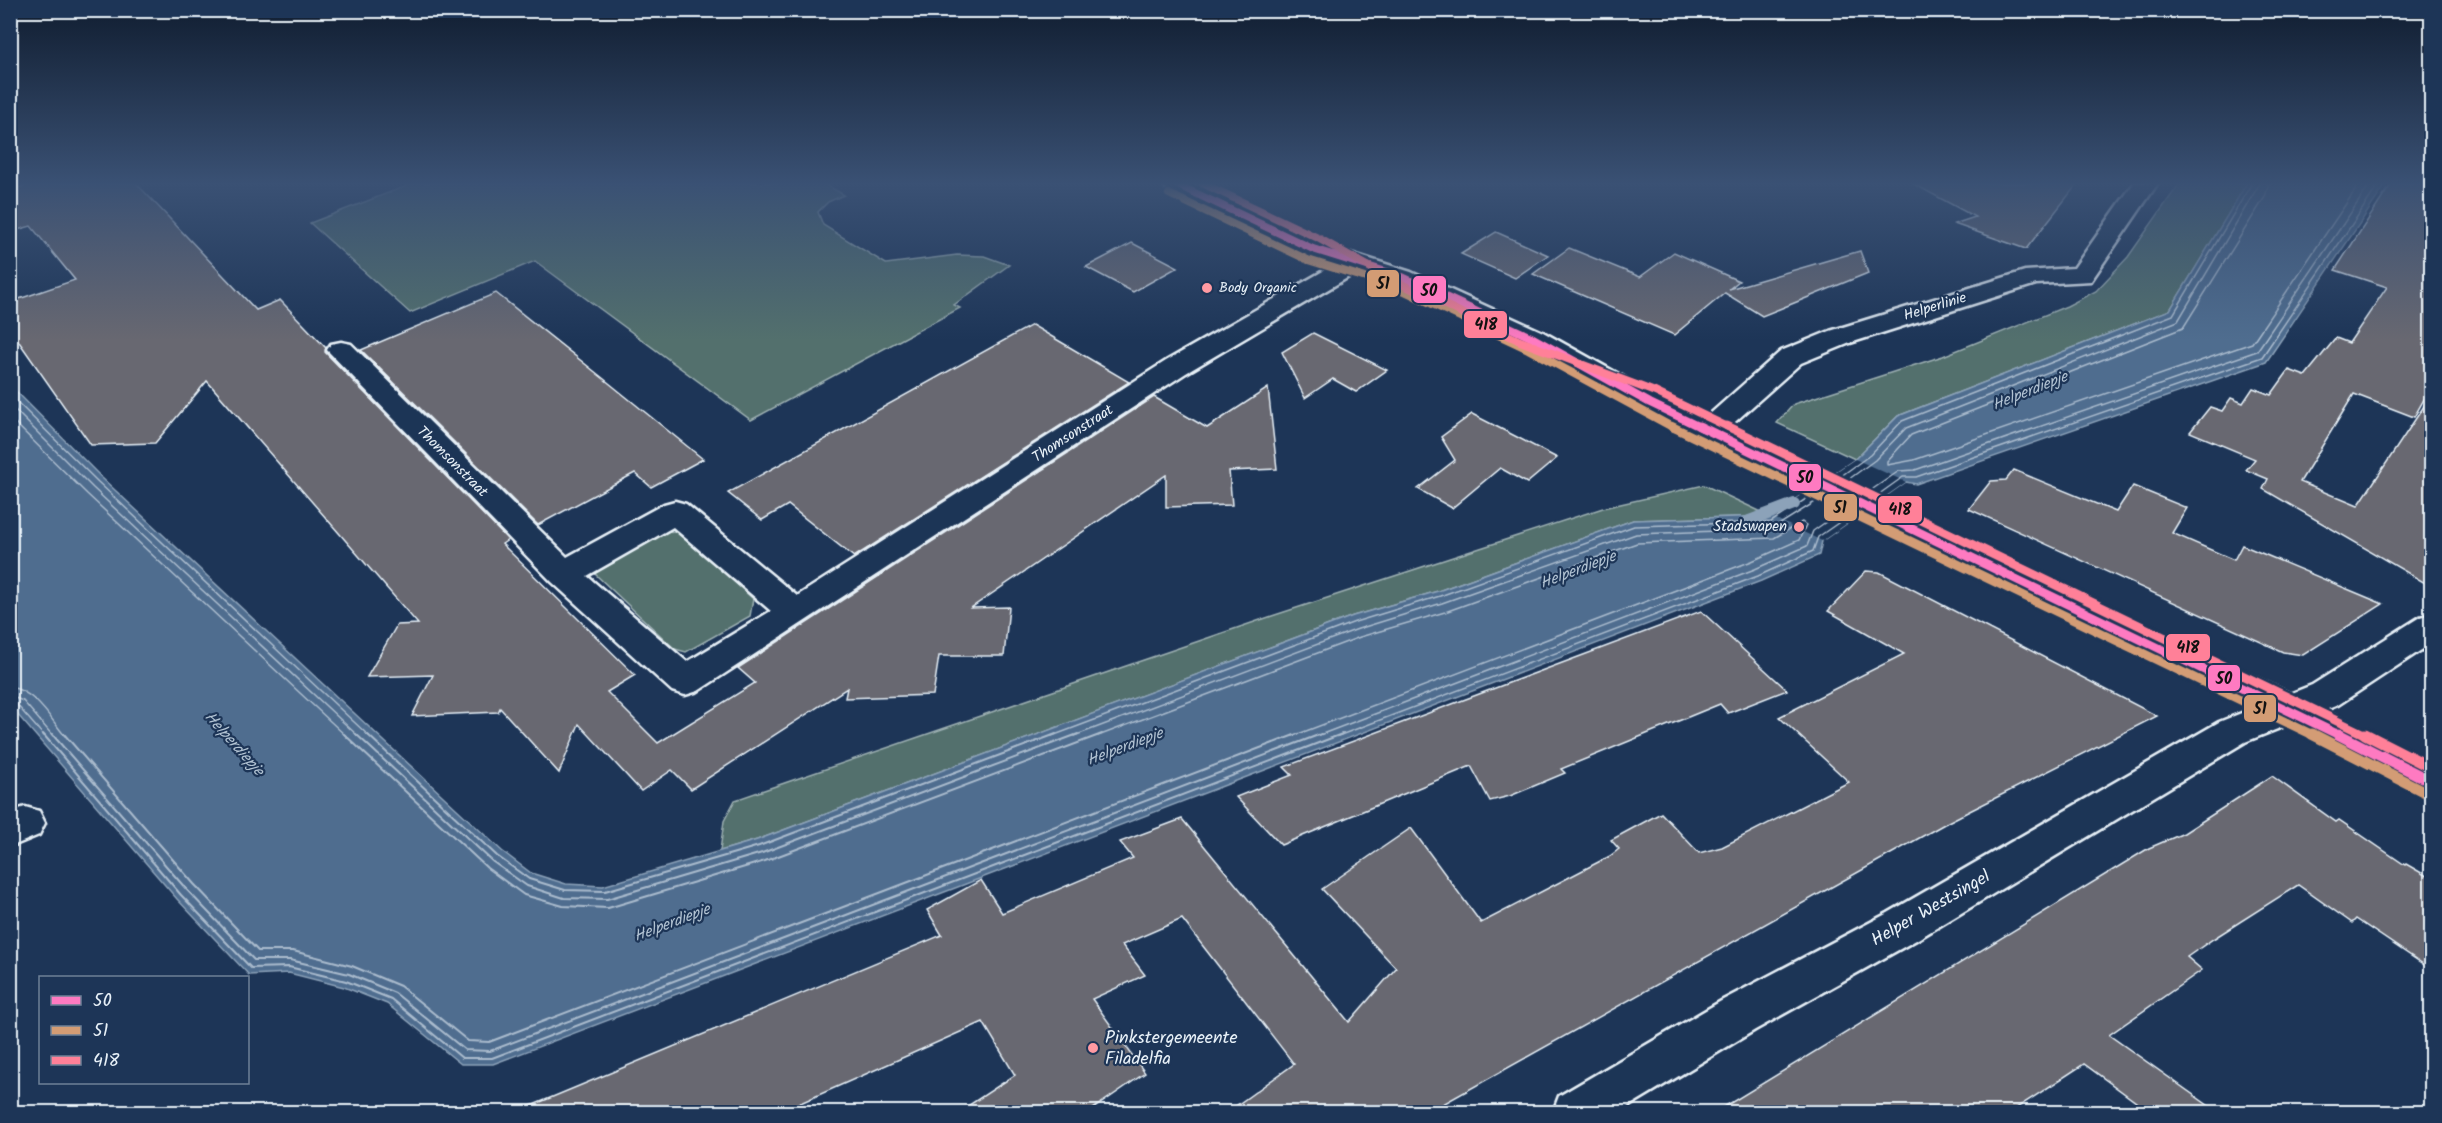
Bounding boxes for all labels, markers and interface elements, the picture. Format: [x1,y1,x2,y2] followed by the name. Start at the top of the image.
[1366,269,1400,298] line badge: 51
[1376,272,1390,297] text: 51
[1412,275,1447,304] line badge: 50
[1219,277,1297,299] place label: Body Organic
[1420,279,1438,304] text: 50
[1200,281,1214,295] marker: Body Organic
[1900,286,1970,328] street label: Helperlinie
[1463,310,1508,339] line badge: 418
[1475,313,1498,338] text: 418
[1988,364,2073,418] water label: Helperdiepje
[1027,399,1119,469] street label: Thomsonstraat
[411,421,494,504] street label: Thomsonstraat
[1788,463,1822,492] line badge: 50
[1796,466,1814,491] text: 50
[1823,493,1858,522] line badge: 51
[1877,495,1923,524] line badge: 418
[1833,496,1847,521] text: 51
[1889,498,1912,523] text: 418
[1713,515,1787,539] place label: Stadswapen
[1792,520,1806,534] marker: Stadswapen
[1536,543,1621,596] water label: Helperdiepje
[2165,633,2211,662] line badge: 418
[2177,636,2200,661] text: 418
[2207,664,2241,692] line badge: 50
[2215,667,2233,692] text: 50
[2243,694,2277,723] line badge: 51
[2253,697,2267,722] text: 51
[198,706,271,783] water label: Helperdiepje
[1083,720,1168,773] water label: Helperdiepje
[1866,863,1997,955] street label: Helper Westsingel
[630,896,715,949] water label: Helperdiepje
[39,976,249,1084] legend
[93,987,112,1016] text: 50
[93,1017,108,1046] text: 51
[1105,1024,1238,1074] place label: Pinkstergemeente Filadelfia
[1086,1041,1100,1055] marker: Pinkstergemeente Filadelfia
[93,1047,120,1076] text: 418

